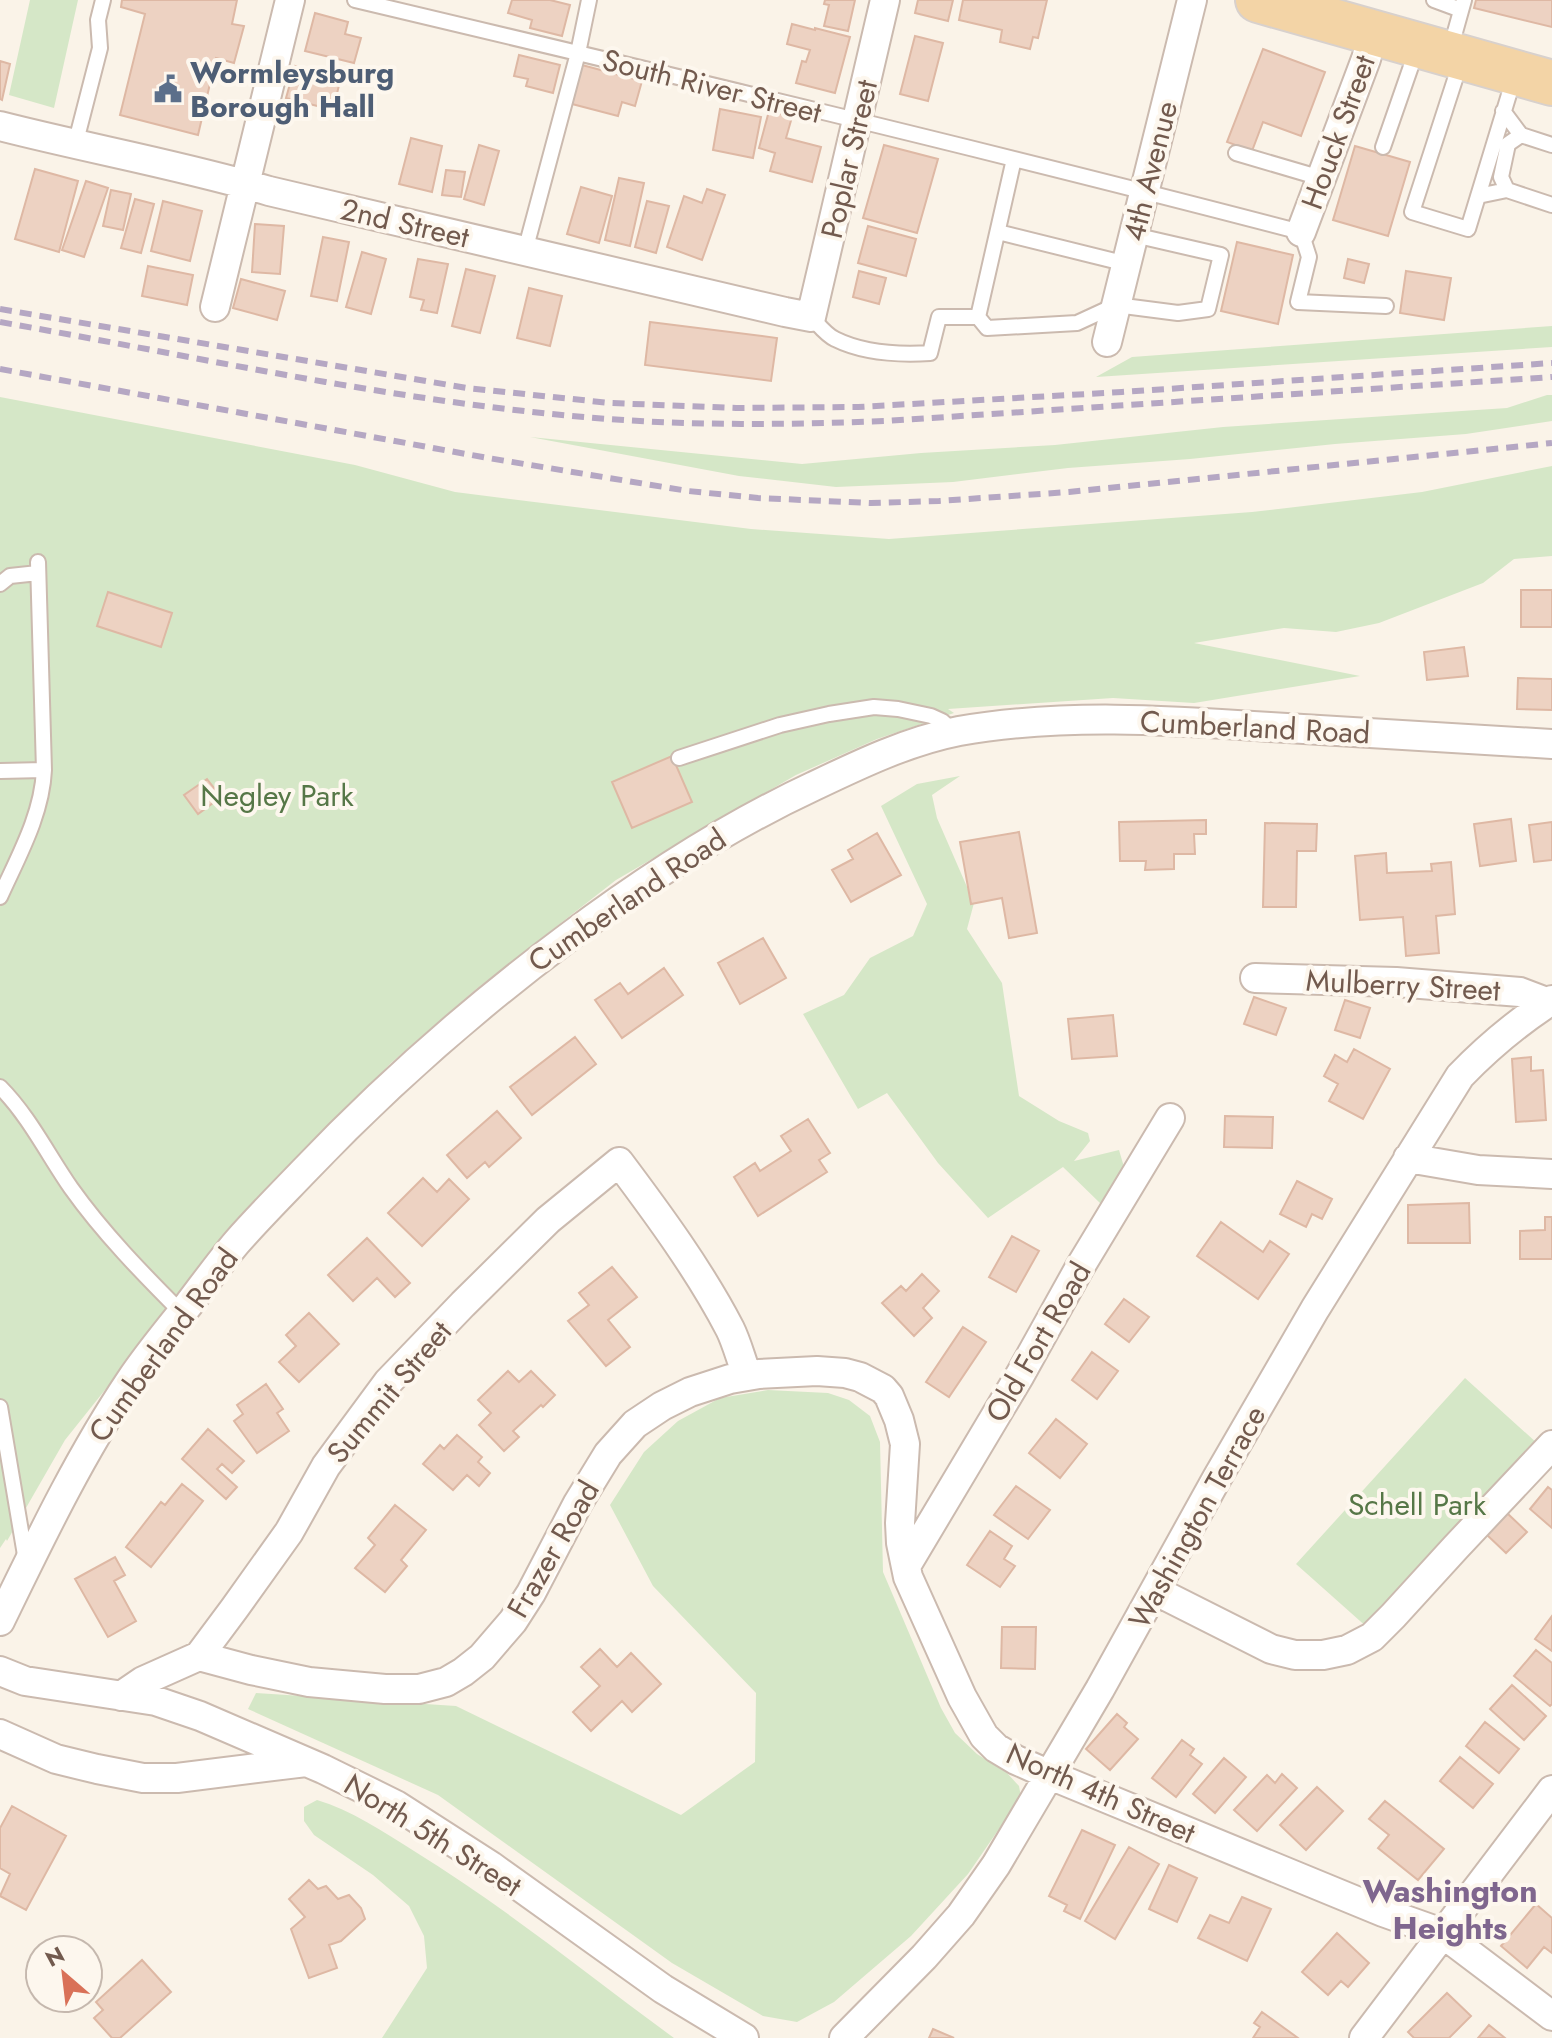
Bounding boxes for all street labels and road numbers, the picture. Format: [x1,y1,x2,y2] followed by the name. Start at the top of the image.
[598,38,827,134] street label: South River Street
[1290,48,1386,215] street label: Houck Street
[810,75,888,242] street label: Poplar Street
[1112,96,1188,246] street label: 4th Avenue
[337,187,474,259] street label: 2nd Street
[1139,699,1371,755] street label: Cumberland Road
[519,818,735,982] street label: Cumberland Road
[1305,958,1502,1012] street label: Mulberry Street
[78,1239,248,1451] street label: Cumberland Road
[975,1254,1101,1430] street label: Old Fort Road
[316,1311,462,1473] street label: Summit Street
[1118,1398,1276,1636] street label: Washington Terrace
[496,1472,610,1626] street label: Frazer Road
[1000,1732,1203,1854] street label: North 4th Street
[336,1763,531,1907] street label: North 5th Street

